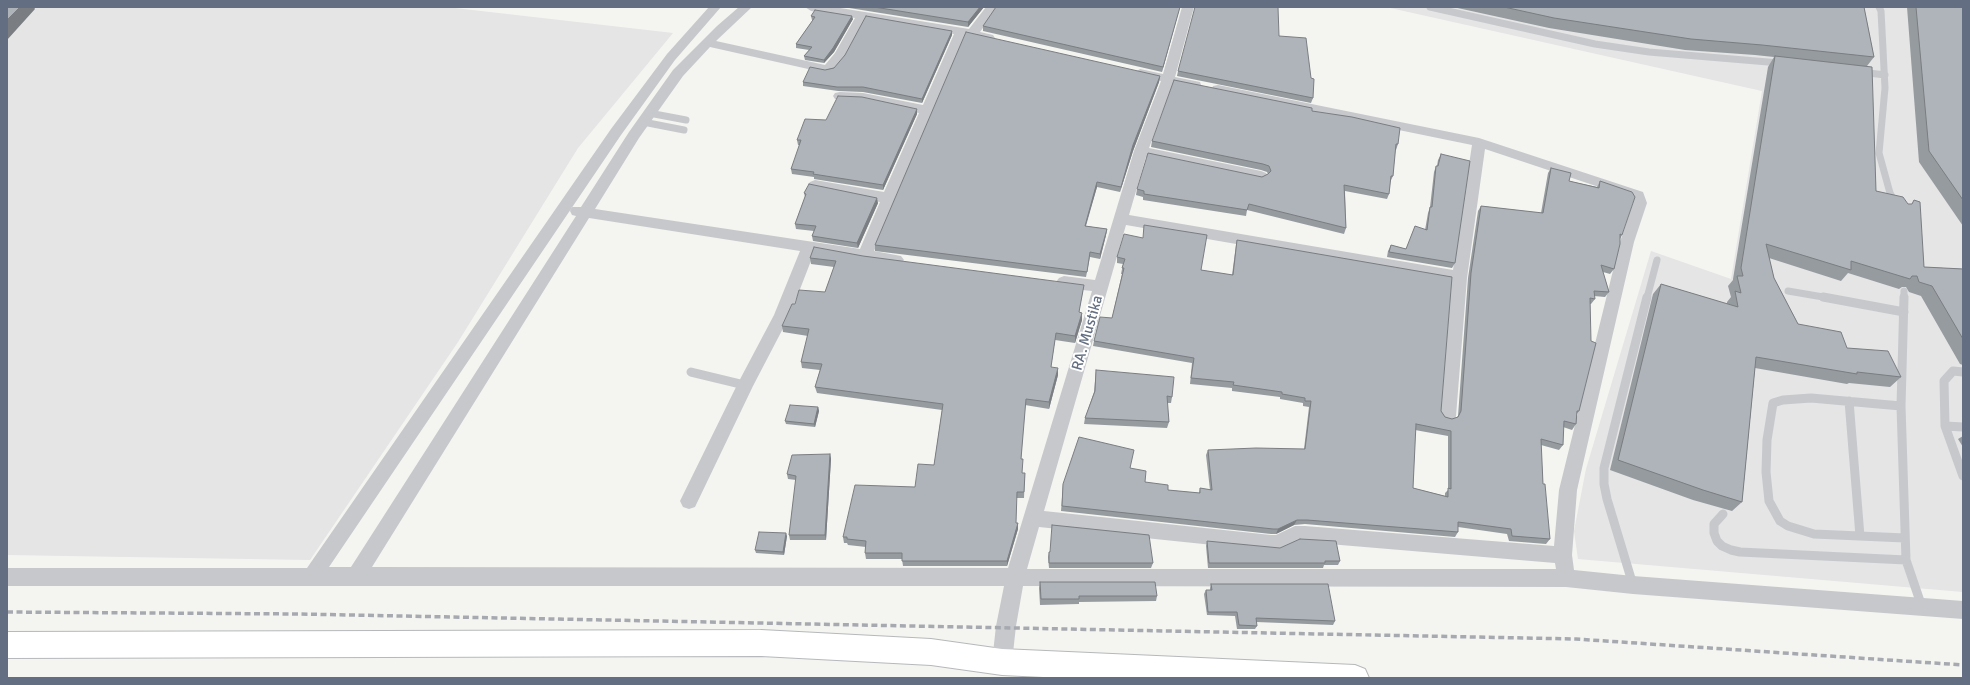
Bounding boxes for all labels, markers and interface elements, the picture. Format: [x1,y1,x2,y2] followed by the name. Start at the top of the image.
[1069,293,1107,373] street label: RA. Mustika

